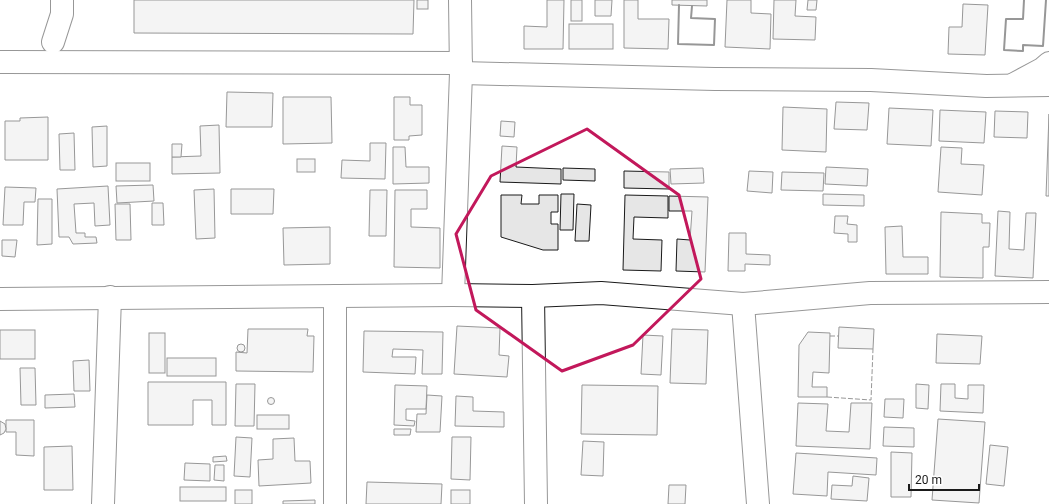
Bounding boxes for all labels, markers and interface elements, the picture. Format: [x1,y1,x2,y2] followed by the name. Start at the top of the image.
[909,466,979,492] scale bar
[915,473,942,487] text: 20 m

